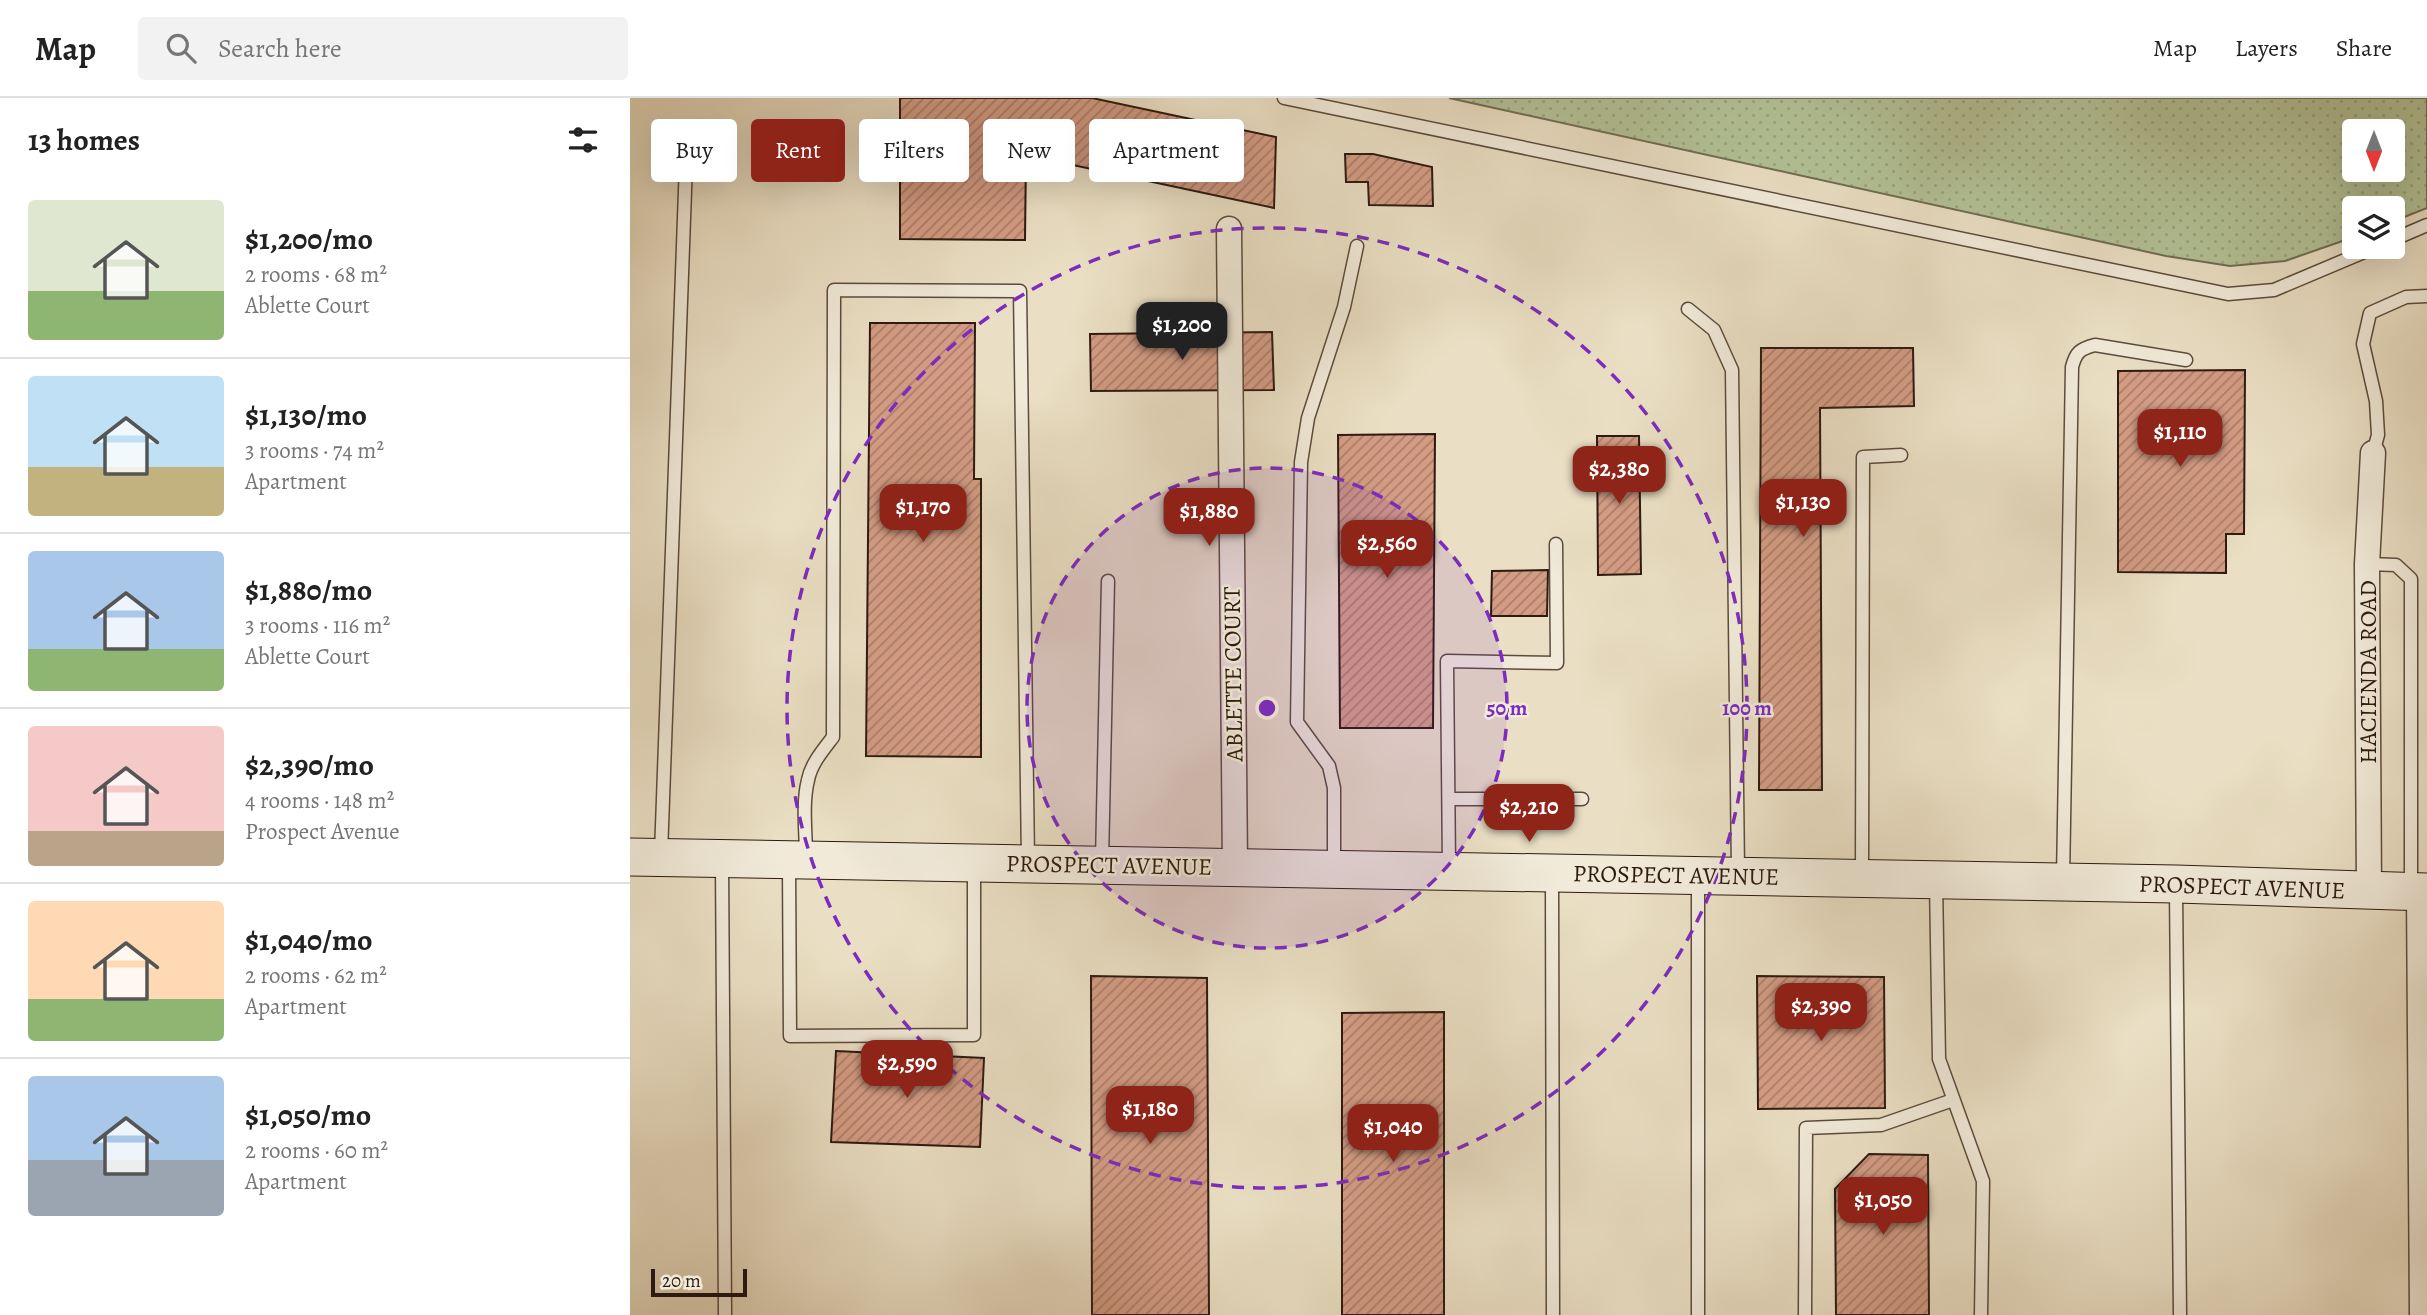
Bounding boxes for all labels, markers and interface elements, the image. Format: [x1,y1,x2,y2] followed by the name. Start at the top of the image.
[138,17,628,80] search box
[35,26,96,71] text: Map
[162,29,200,67] icon: search
[218,31,342,66] text: Search here
[2153,32,2197,64] text: Map
[2235,32,2298,64] text: Layers
[2336,32,2392,64] text: Share
[651,119,737,182] chip: Buy
[751,119,845,182] chip: Rent
[859,119,969,182] chip: Filters
[983,119,1075,182] chip: New
[1089,119,1244,182] chip: Apartment
[2342,119,2404,182] north arrow
[2342,119,2405,259] map controls
[28,120,140,160] text: 13 homes
[564,121,602,159] icon: filters
[2342,196,2405,259] button: layers
[245,219,373,259] text: $1,200/mo
[84,228,168,312] icon: home
[245,259,387,290] text: 2 rooms · 68 m²
[245,290,370,321] text: Ablette Court
[1125,302,1239,362] pin: $1,200
[1152,309,1212,340] text: $1,200
[245,395,367,435] text: $1,130/mo
[84,404,168,488] icon: home
[2123,410,2237,469] pin: $1,110
[2153,416,2207,447] text: $1,110
[245,435,384,466] text: 3 rooms · 74 m²
[1562,446,1676,506] pin: $2,380
[1589,453,1649,484] text: $2,380
[245,466,347,497] text: Apartment
[1746,480,1860,539] pin: $1,130
[866,484,980,544] pin: $1,170
[1776,486,1830,517] text: $1,130
[1152,489,1266,548] pin: $1,880
[896,491,950,522] text: $1,170
[1180,495,1238,526] text: $1,880
[1330,520,1444,580] pin: $2,560
[1357,527,1417,558] text: $2,560
[245,570,372,610] text: $1,880/mo
[84,579,168,663] icon: home
[2352,580,2384,764] street label: HACIENDA ROAD
[1215,586,1251,763] street label: ABLETTE COURT
[245,610,390,641] text: 3 rooms · 116 m²
[245,641,370,672] text: Ablette Court
[1487,694,1528,722] text: 50 m
[1722,694,1772,722] text: 100 m
[1255,696,1279,720] centre of rings
[245,745,374,785] text: $2,390/mo
[84,754,168,838] icon: home
[1472,784,1586,844] pin: $2,210
[245,785,394,816] text: 4 rooms · 148 m²
[1500,791,1558,822] text: $2,210
[245,816,400,847] text: Prospect Avenue
[1006,847,1212,883] street label: PROSPECT AVENUE
[1573,857,1779,893] street label: PROSPECT AVENUE
[2138,867,2346,907] street label: PROSPECT AVENUE
[245,920,373,960] text: $1,040/mo
[84,929,168,1013] icon: home
[245,960,387,991] text: 2 rooms · 62 m²
[1764,984,1878,1043] pin: $2,390
[1791,990,1851,1021] text: $2,390
[245,991,347,1022] text: Apartment
[850,1040,964,1100] pin: $2,590
[877,1047,937,1078] text: $2,590
[1093,1086,1207,1146] pin: $1,180
[1122,1093,1178,1124] text: $1,180
[245,1095,371,1135] text: $1,050/mo
[84,1104,168,1188] icon: home
[1336,1104,1450,1164] pin: $1,040
[1363,1111,1423,1142] text: $1,040
[245,1135,388,1166] text: 2 rooms · 60 m²
[245,1166,347,1197] text: Apartment
[1826,1178,1940,1237] pin: $1,050
[1854,1184,1912,1215] text: $1,050
[651,1266,747,1298] scale bar
[662,1268,701,1294] text: 20 m

